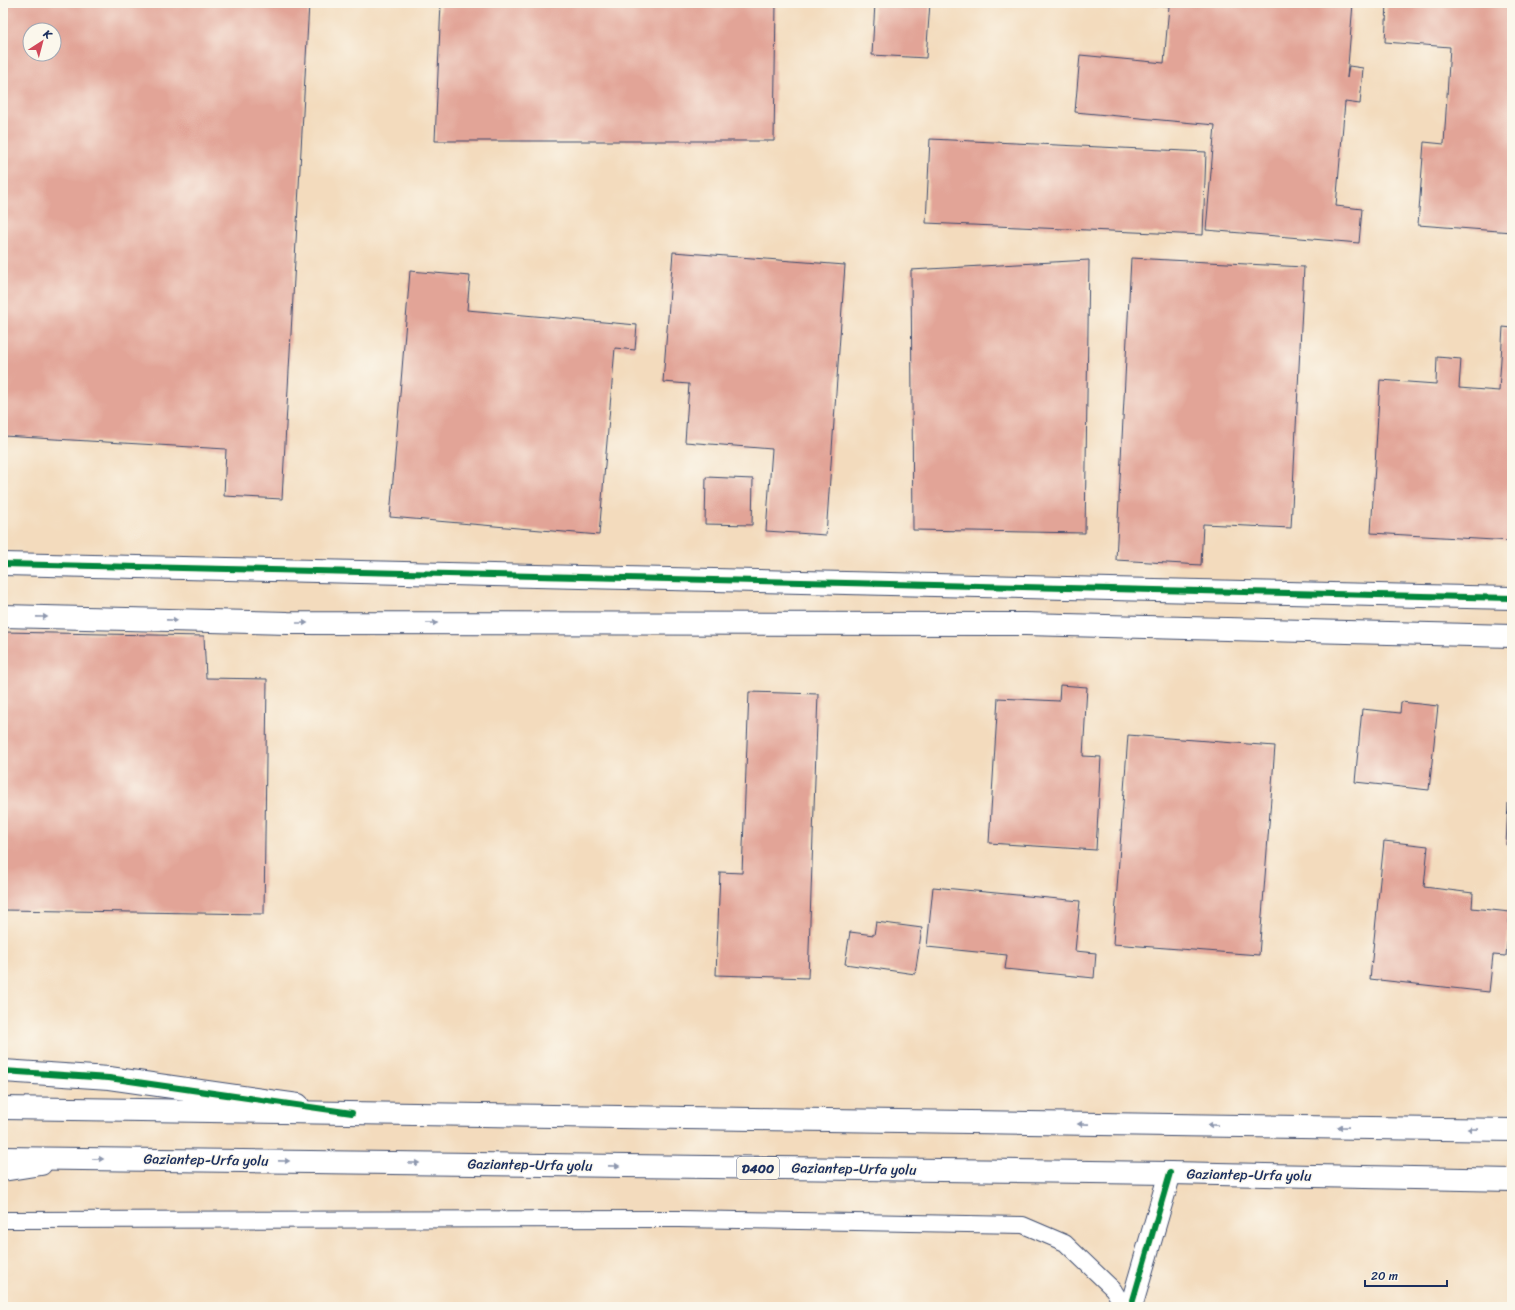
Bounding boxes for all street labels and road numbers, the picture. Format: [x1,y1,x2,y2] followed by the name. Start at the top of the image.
[143,1146,269,1174] street label: Gaziantep-Urfa yolu
[467,1151,593,1179] street label: Gaziantep-Urfa yolu
[791,1155,917,1183] street label: Gaziantep-Urfa yolu
[737,1157,779,1179] road number: D400
[1186,1161,1312,1189] street label: Gaziantep-Urfa yolu

